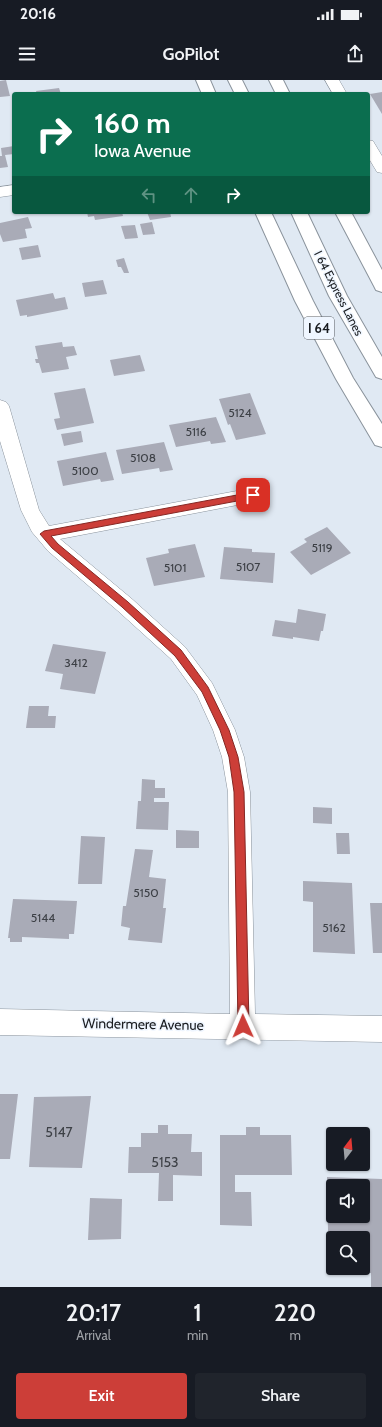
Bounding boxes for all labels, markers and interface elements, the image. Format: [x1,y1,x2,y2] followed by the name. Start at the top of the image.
[20,5,56,23] text: 20:16
[16,43,38,65] icon: menu
[163,43,219,65] text: GoPilot
[344,43,366,65] icon: share
[94,106,170,140] text: 160 m
[28,108,80,160] icon: right
[94,140,191,162] text: Iowa Avenue
[138,184,160,206] icon: left
[180,184,202,206] icon: ahead
[222,184,244,206] icon: right
[311,248,367,338] street label: I 64 Express Lanes
[304,317,334,339] road number: I 64
[228,405,252,420] house number: 5124
[185,424,207,439] house number: 5116
[130,450,156,465] house number: 5108
[71,463,99,478] house number: 5100
[236,478,270,512] pin
[242,484,264,506] icon: arrive
[311,540,333,555] house number: 5119
[236,559,260,574] house number: 5107
[164,560,186,575] house number: 5101
[64,655,88,670] house number: 3412
[133,885,159,900] house number: 5150
[31,910,55,925] house number: 5144
[322,920,346,935] house number: 5162
[222,1005,264,1047] position arrow
[82,1014,204,1034] street label: Windermere Avenue
[45,1123,73,1141] house number: 5147
[326,1127,370,1171] north arrow
[326,1127,370,1275] map controls
[151,1153,179,1171] house number: 5153
[326,1179,370,1223] button: sound
[326,1231,370,1275] button: search
[66,1298,121,1327] text: 20:17
[193,1298,202,1327] text: 1
[274,1298,316,1327] text: 220
[76,1327,111,1343] text: Arrival
[187,1327,208,1343] text: min
[289,1327,301,1343] text: m
[16,1373,187,1419] button: Exit
[195,1373,366,1419] button: Share

